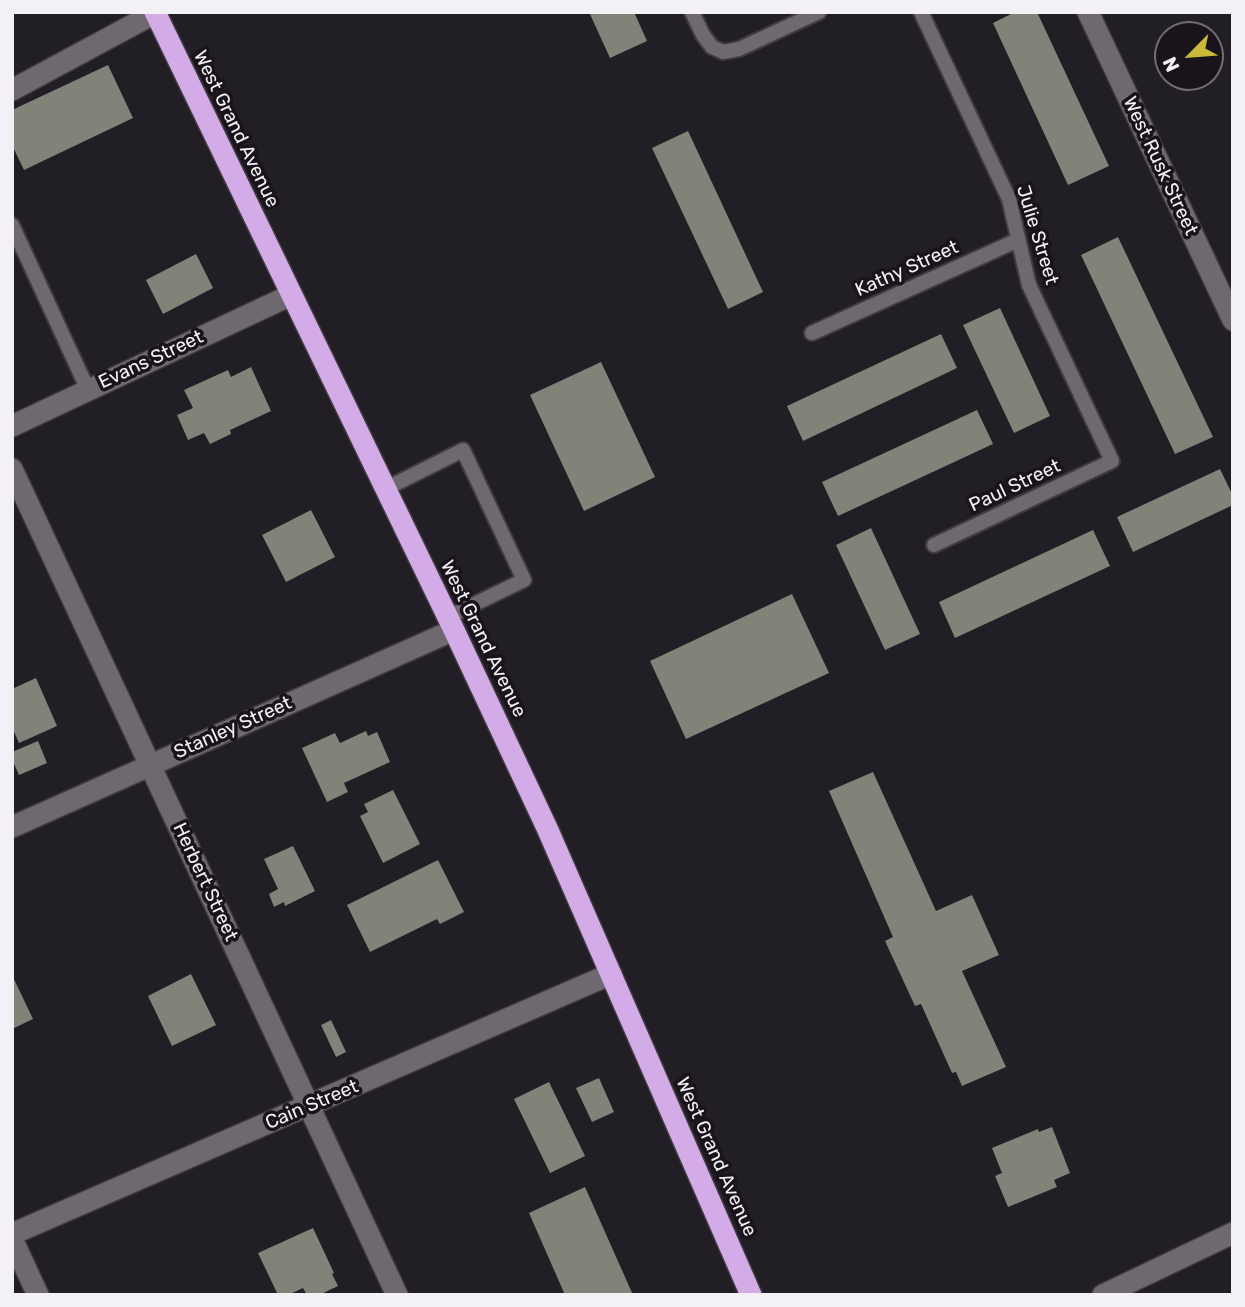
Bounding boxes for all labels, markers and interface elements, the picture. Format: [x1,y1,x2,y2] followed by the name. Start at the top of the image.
[1154,21,1224,91] north arrow
[188,47,284,211] street label: West Grand Avenue
[1158,53,1185,75] text: N
[1118,93,1202,239] street label: West Rusk Street
[1011,182,1063,288] street label: Julie Street
[852,236,962,302] street label: Kathy Street
[95,326,207,394] street label: Evans Street
[966,455,1064,517] street label: Paul Street
[435,557,531,721] street label: West Grand Avenue
[171,692,295,764] street label: Stanley Street
[168,819,242,945] street label: Herbert Street
[671,1074,761,1240] street label: West Grand Avenue
[262,1075,362,1135] street label: Cain Street

